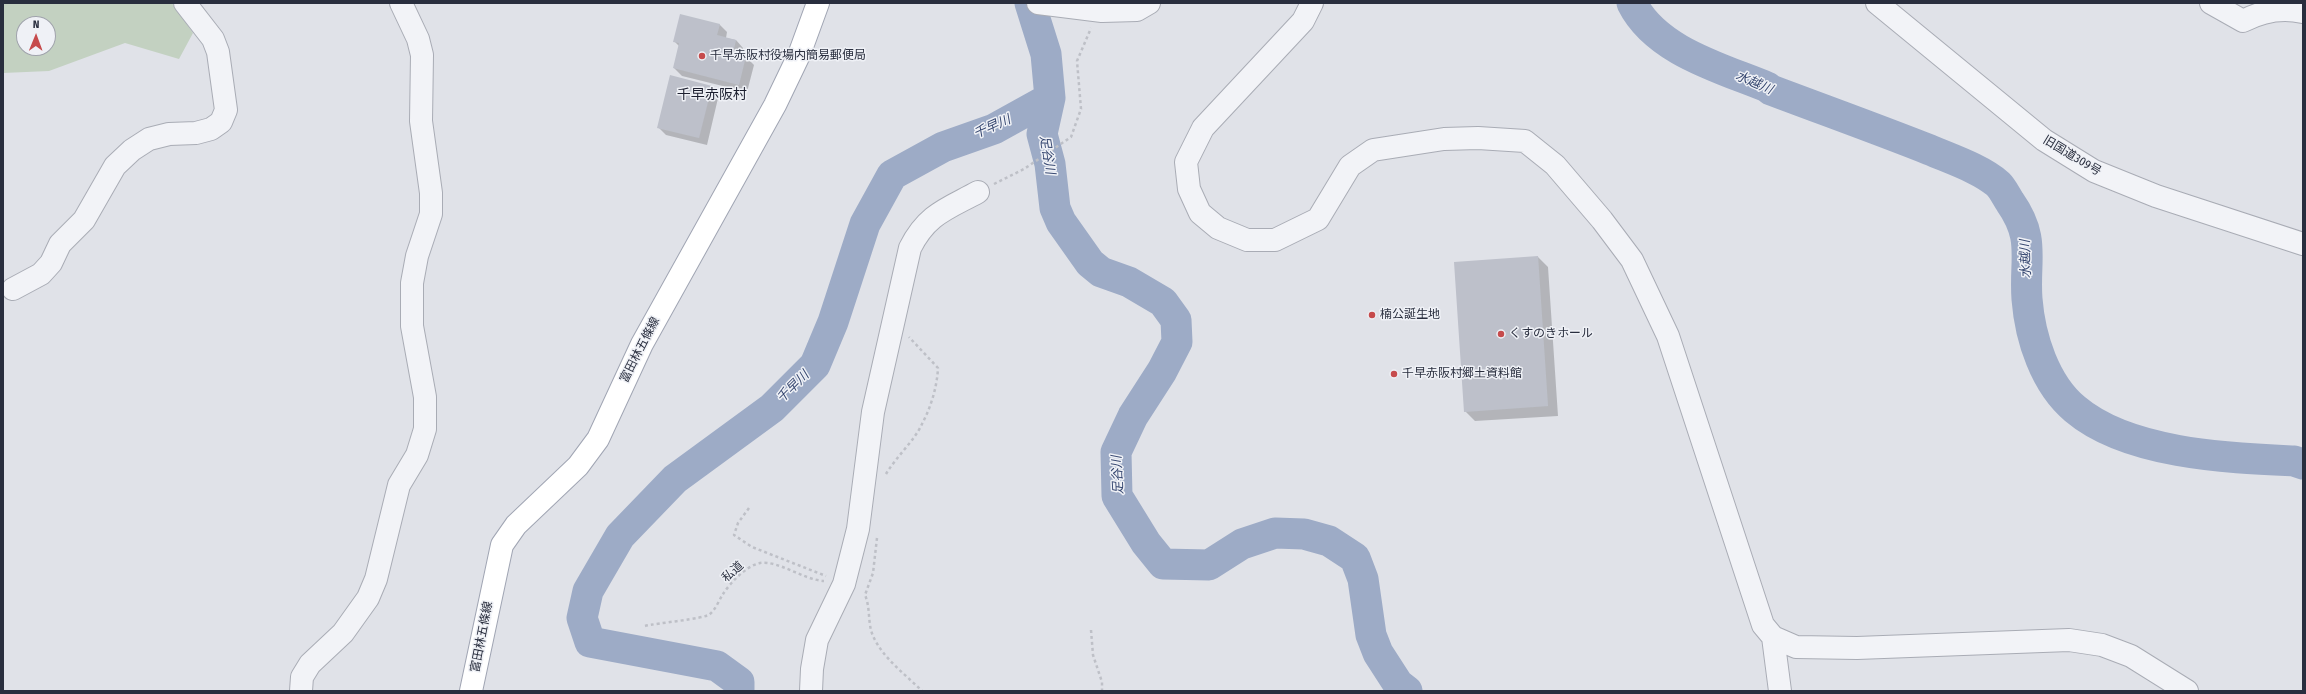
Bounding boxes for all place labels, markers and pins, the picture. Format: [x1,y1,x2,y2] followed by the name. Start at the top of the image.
[710,49,866,63] place label: 千早赤阪村役場内簡易郵便局
[697,51,707,61] marker: 千早赤阪村役場内簡易郵便局
[1380,308,1440,322] place label: 楠公誕生地
[1367,310,1377,320] marker: 楠公誕生地
[1509,327,1593,341] place label: くすのきホール
[1496,329,1506,339] marker: くすのきホール
[1402,367,1522,381] place label: 千早赤阪村郷土資料館
[1389,369,1399,379] marker: 千早赤阪村郷土資料館

